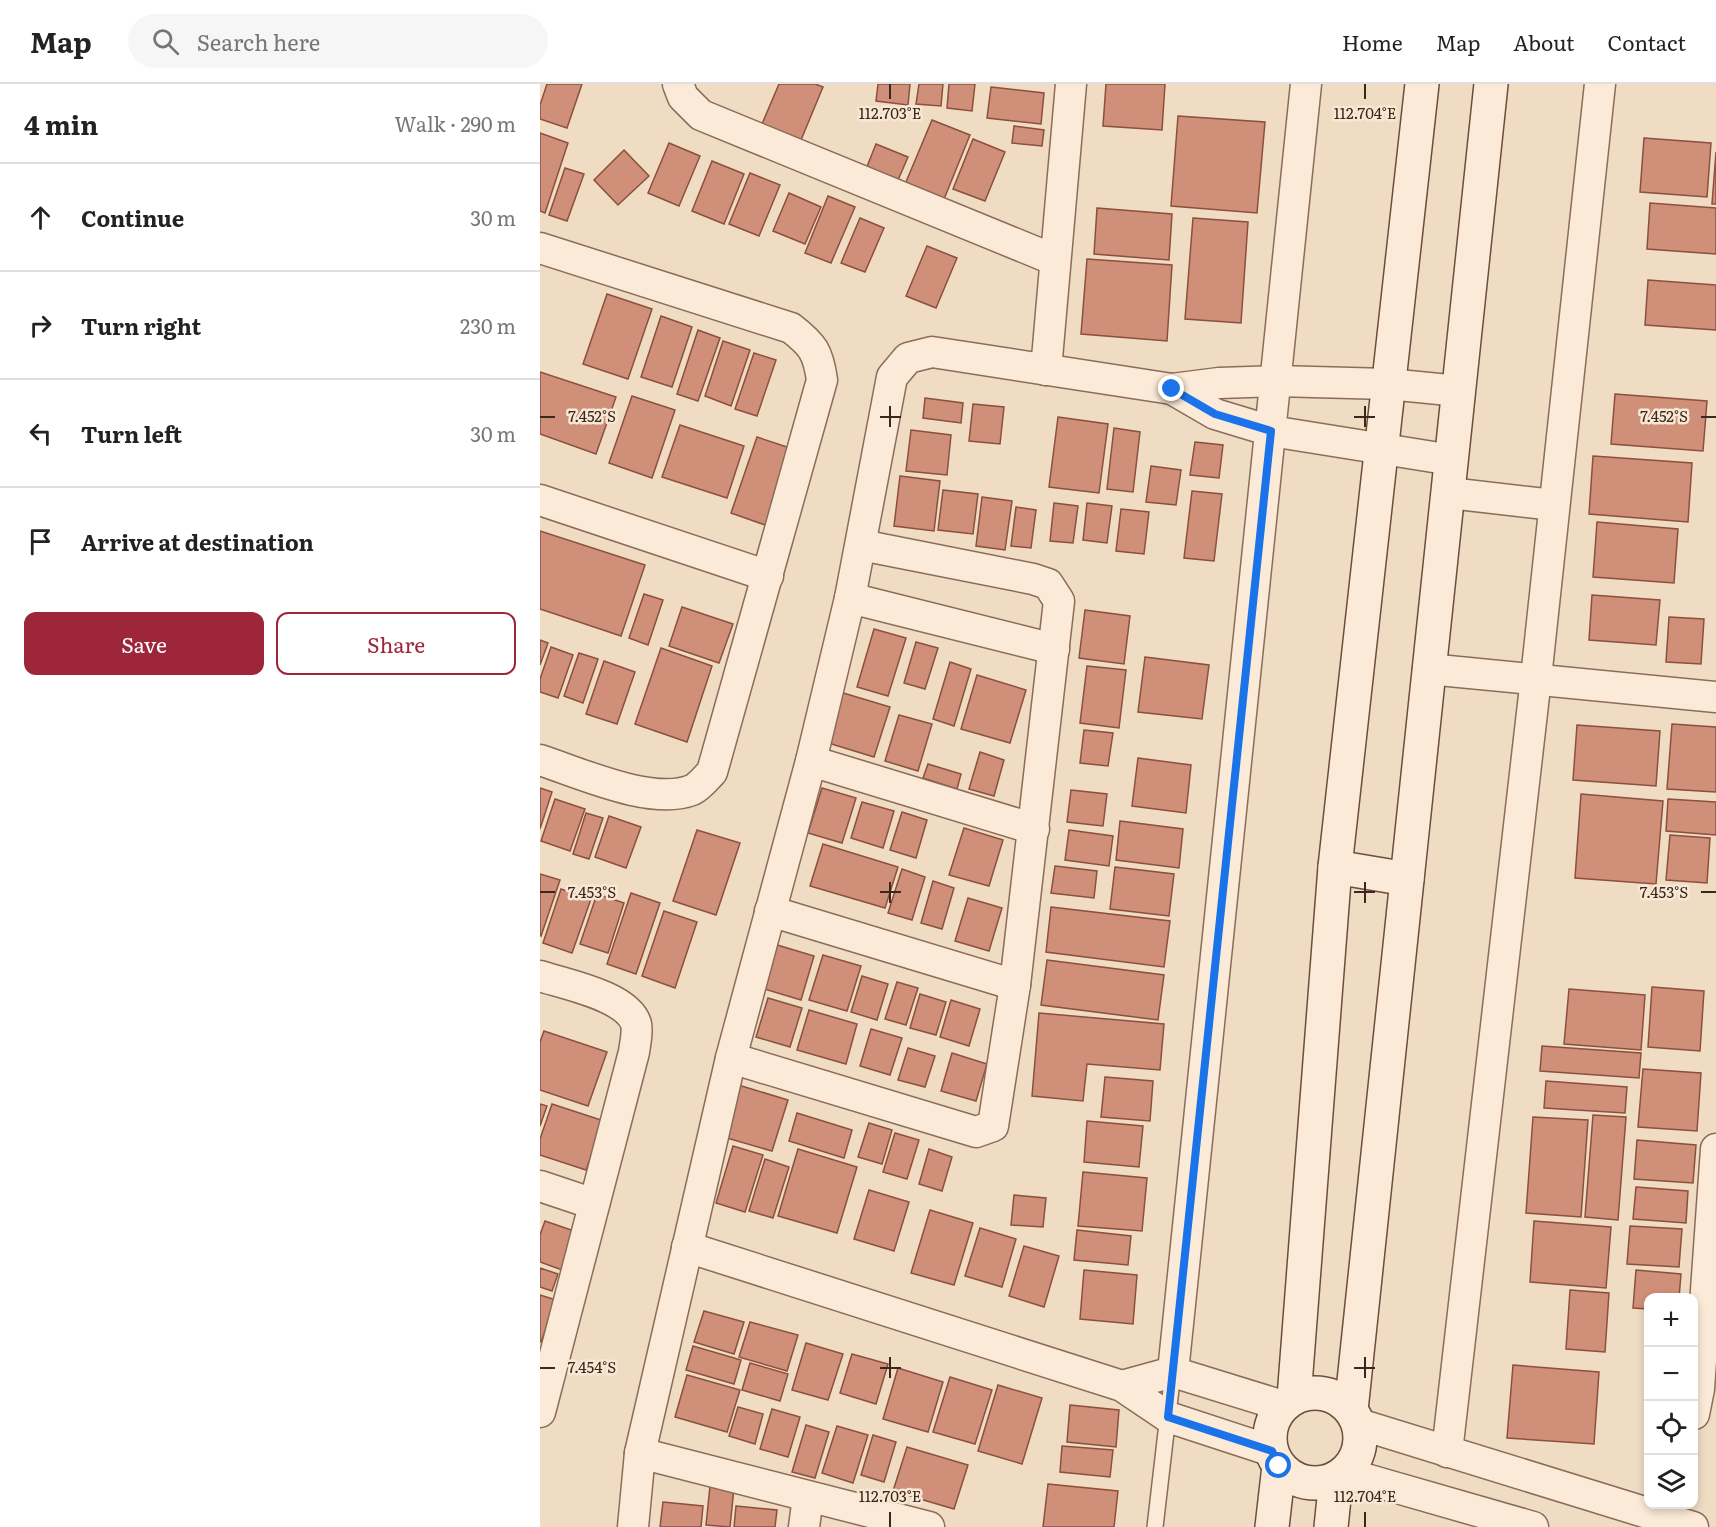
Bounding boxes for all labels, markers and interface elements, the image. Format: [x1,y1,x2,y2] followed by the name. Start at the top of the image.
[128,14,548,68] search box
[30,20,92,62] text: Map
[149,25,182,58] icon: search
[197,25,320,58] text: Search here
[1342,26,1403,57] text: Home
[1436,26,1480,57] text: Map
[1513,26,1575,57] text: About
[1608,26,1686,57] text: Contact
[859,101,921,124] text: 112.703°E
[1334,101,1396,124] text: 112.704°E
[24,104,98,143] text: 4 min
[395,108,516,138] text: Walk · 290 m
[24,201,57,234] icon: ahead
[81,201,184,234] text: Continue
[470,202,516,232] text: 30 m
[24,309,57,342] icon: right
[81,309,201,342] text: Turn right
[460,310,516,340] text: 230 m
[1158,375,1184,401] route end
[568,404,616,427] text: 7.452°S
[1640,404,1688,427] text: 7.452°S
[24,417,57,450] icon: left
[81,417,182,450] text: Turn left
[470,418,516,448] text: 30 m
[24,525,57,558] icon: arrive
[81,525,314,558] text: Arrive at destination
[24,612,264,675] button: Save
[276,612,516,675] button: Share
[568,880,616,903] text: 7.453°S
[1640,880,1688,903] text: 7.453°S
[1644,1293,1698,1509] map controls
[1644,1293,1698,1347] button: +
[1644,1347,1698,1401] button: −
[568,1355,616,1378] text: 7.454°S
[1644,1401,1698,1455] button: locate
[1265,1452,1291,1478] route start
[1644,1455,1698,1509] button: layers
[859,1484,921,1507] text: 112.703°E
[1334,1484,1396,1507] text: 112.704°E

